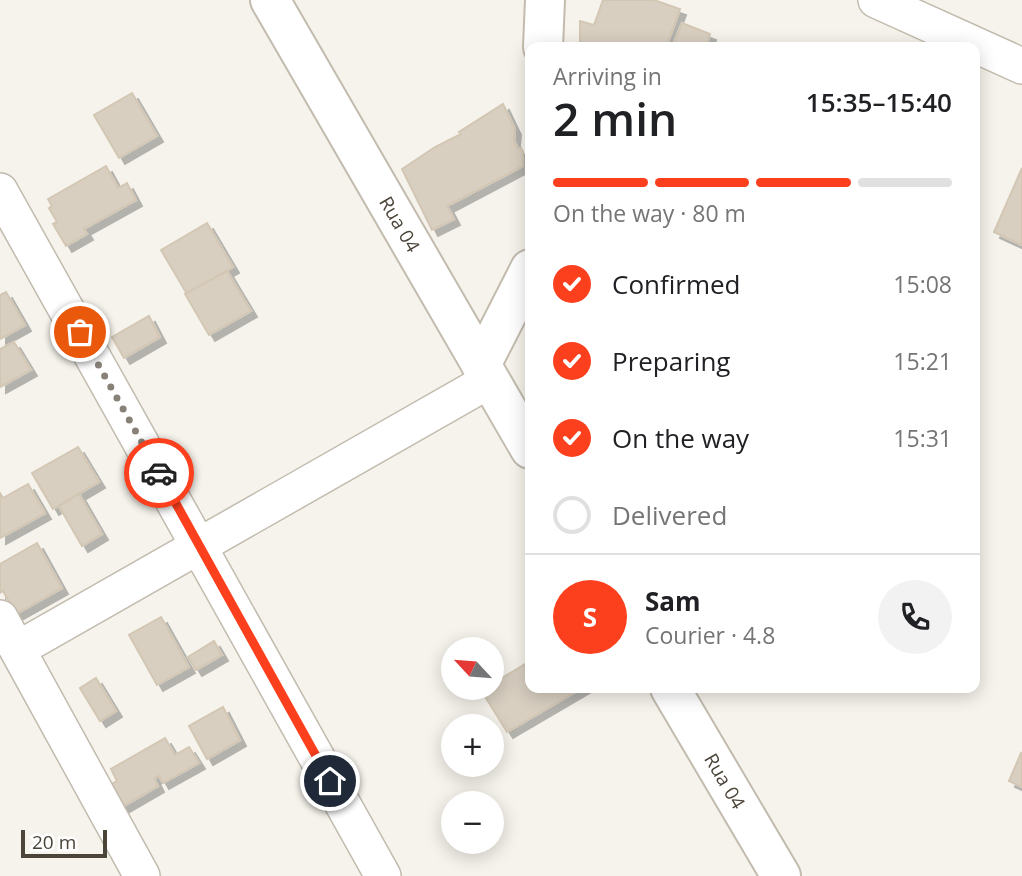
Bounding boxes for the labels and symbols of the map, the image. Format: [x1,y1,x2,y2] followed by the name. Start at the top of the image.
[373,191,426,257] street label: Rua 04
[50,302,110,362] pin
[124,438,194,508] courier
[441,637,504,700] north arrow
[698,748,752,814] street label: Rua 04
[300,751,360,811] pin
[21,827,107,859] scale bar

